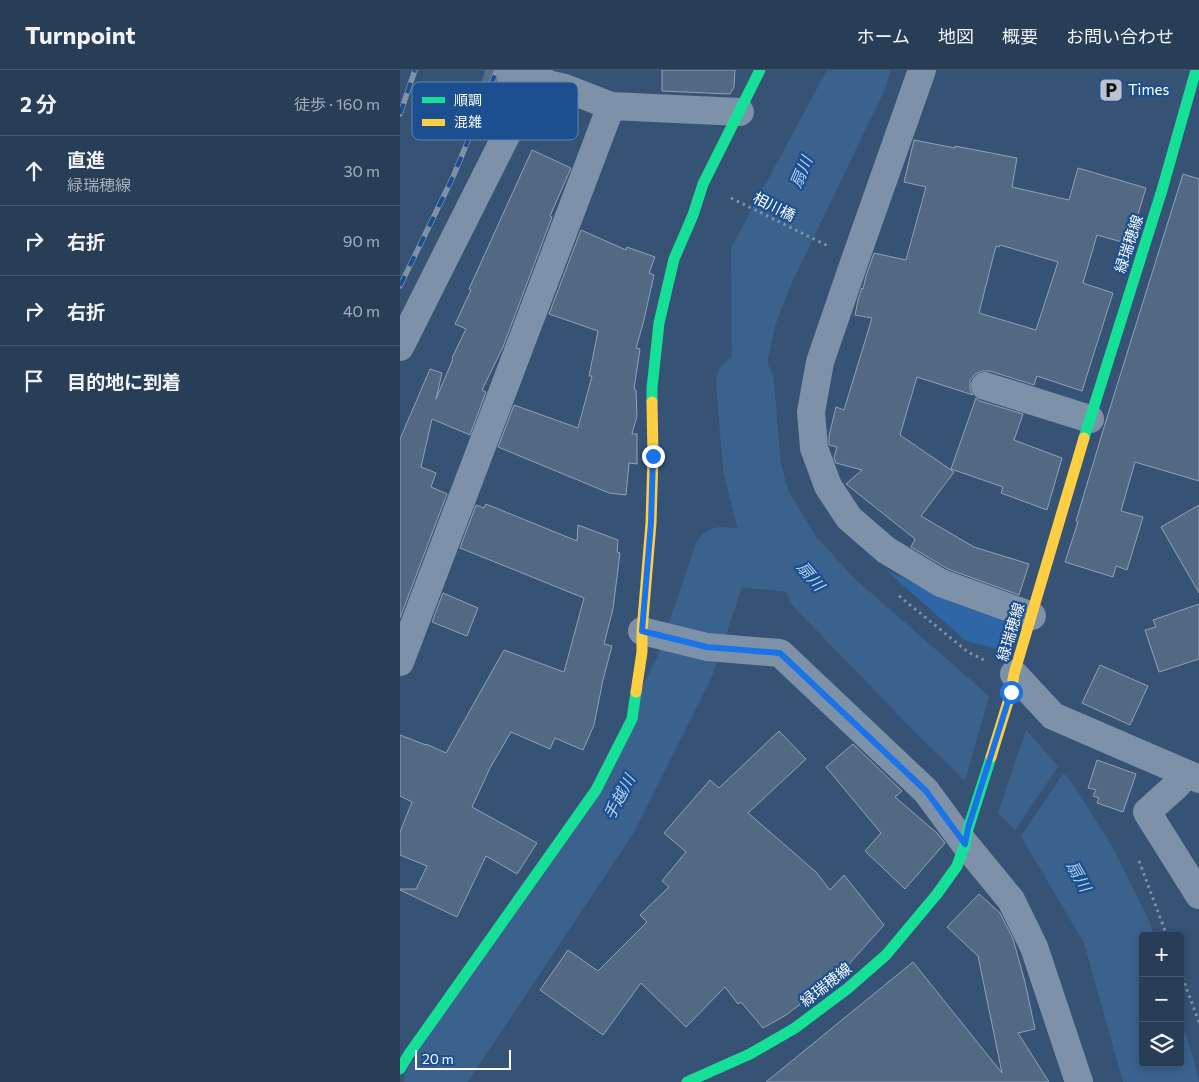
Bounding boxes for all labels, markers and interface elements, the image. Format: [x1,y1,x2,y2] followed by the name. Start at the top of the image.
[25,20,136,49] text: Turnpoint
[857,25,910,47] text: ホーム
[938,25,974,47] text: 地図
[1002,25,1038,47] text: 概要
[1066,25,1174,47] text: お問い合わせ
[1098,77,1124,103] parking icon: Times
[1128,80,1169,98] place label: Times
[412,82,578,140] legend
[20,91,57,116] text: 2 分
[454,91,482,108] text: 順調
[294,94,380,113] text: 徒歩 · 160 m
[454,113,482,130] text: 混雑
[67,148,105,171] text: 直進
[786,152,816,190] water label: 扇川
[20,157,48,185] icon: ahead
[343,161,380,180] text: 30 m
[67,175,131,194] text: 緑瑞穂線
[750,188,799,224] street label: 相川橋
[1110,212,1146,275] street label: 緑瑞穂線
[20,227,48,255] icon: right
[67,230,105,253] text: 右折
[343,231,380,250] text: 90 m
[20,297,48,325] icon: right
[67,300,105,323] text: 右折
[343,301,380,320] text: 40 m
[20,367,48,395] icon: arrive
[67,370,181,393] text: 目的地に到着
[642,445,665,468] route end
[794,557,830,596] water label: 扇川
[993,600,1027,663] street label: 緑瑞穂線
[1000,681,1023,704] route start
[599,769,639,822] water label: 手越川
[1063,857,1096,896] water label: 扇川
[1139,932,1184,1067] map controls
[1139,932,1184,977] button: +
[796,959,855,1010] street label: 緑瑞穂線
[1139,977,1184,1022] button: −
[1139,1022,1184,1067] button: layers
[415,1047,511,1070] scale bar
[422,1050,454,1067] text: 20 m

